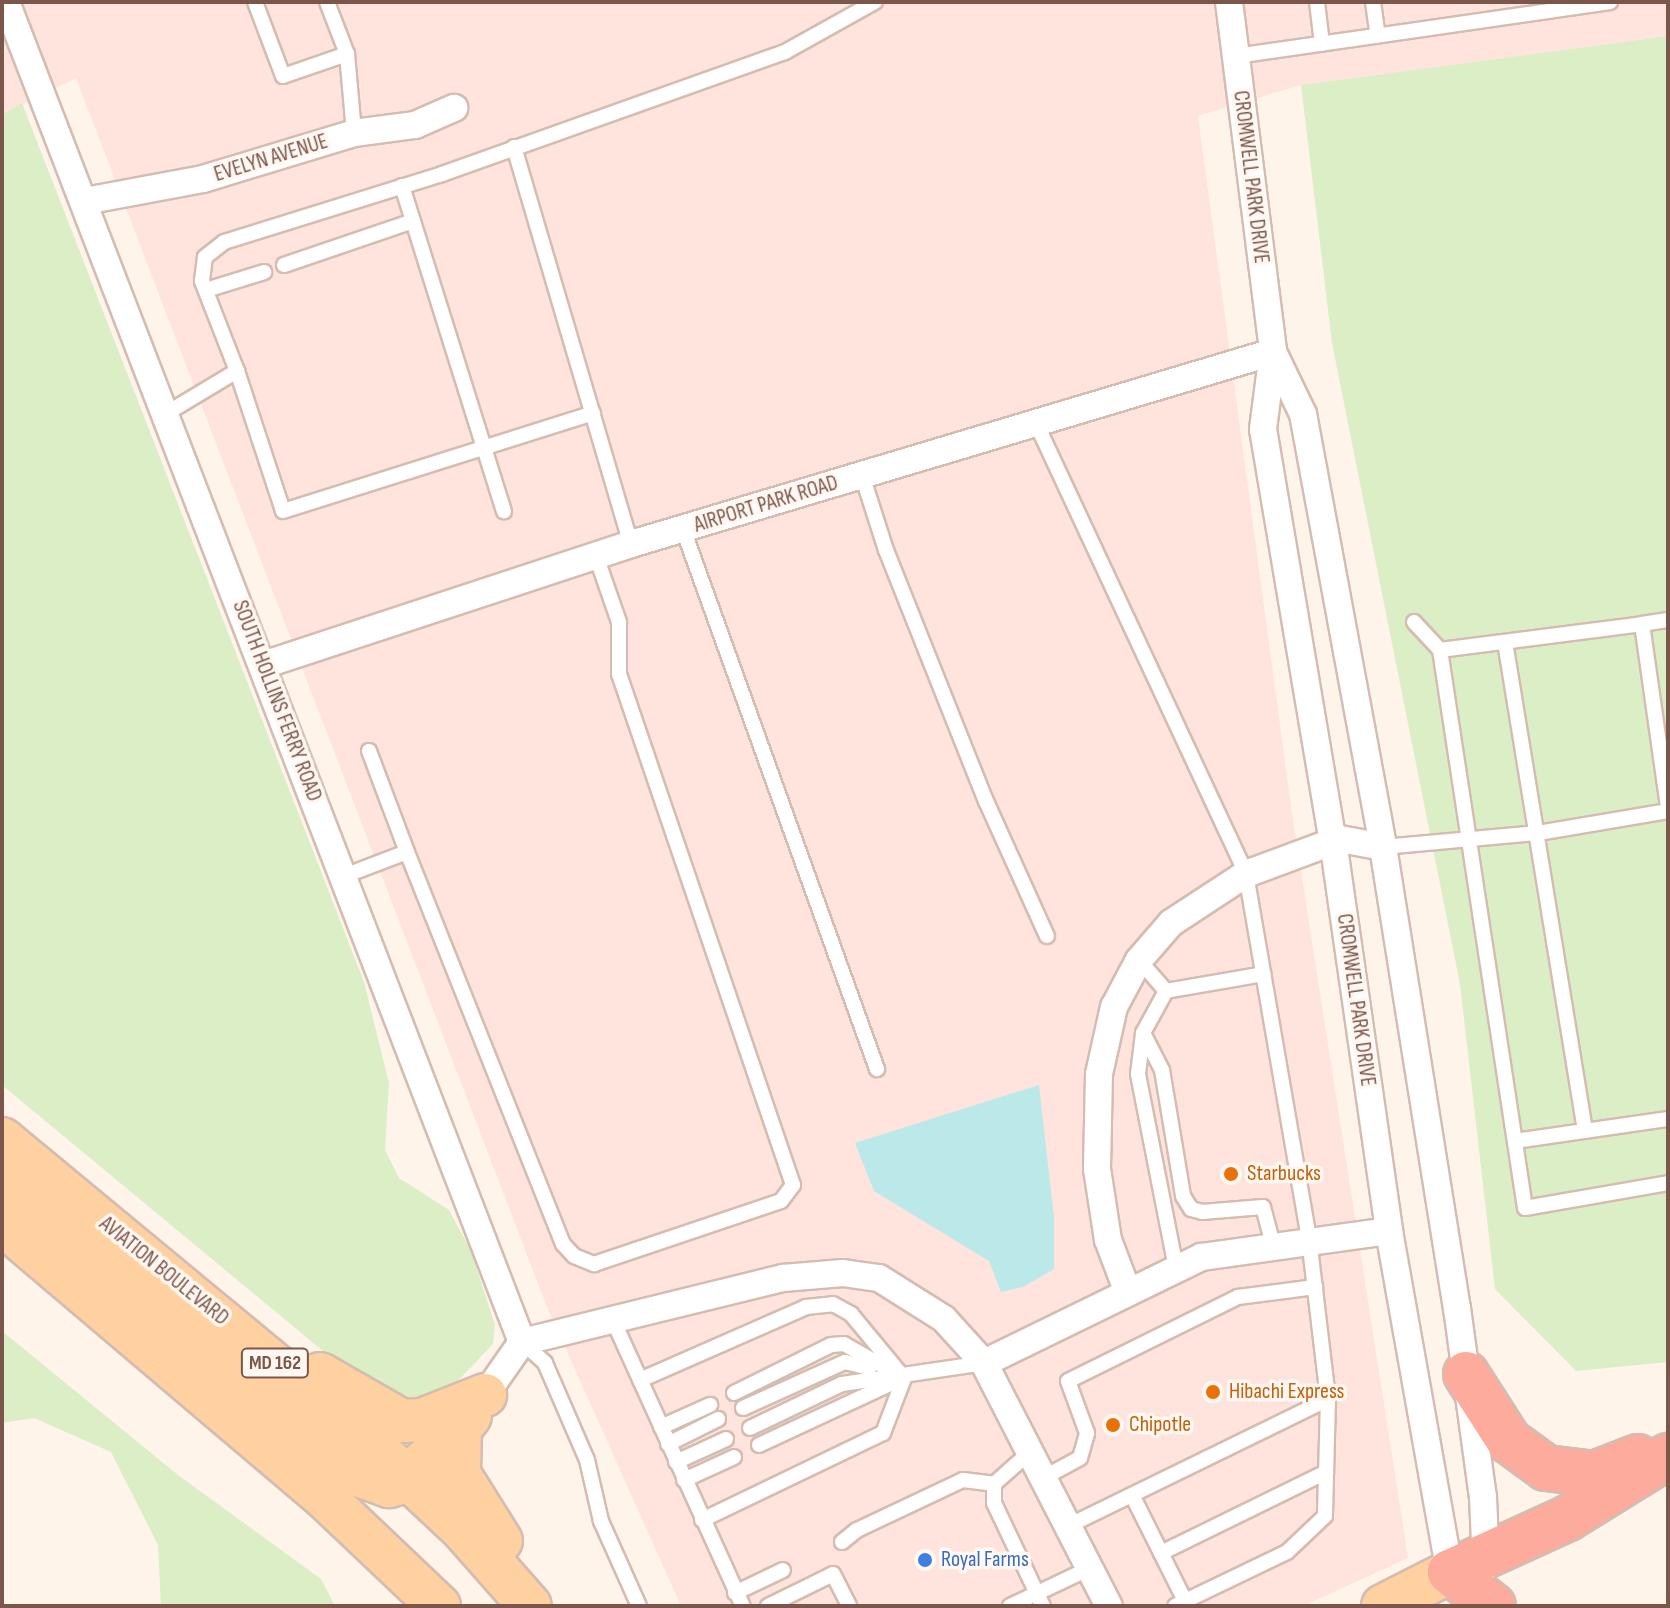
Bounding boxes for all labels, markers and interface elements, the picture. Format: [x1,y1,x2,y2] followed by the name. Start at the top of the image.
[1227,89,1275,265] street label: CROMWELL PARK DRIVE
[211,128,331,188] street label: EVELYN AVENUE
[691,470,841,538] street label: AIRPORT PARK ROAD
[227,597,327,805] street label: SOUTH HOLLINS FERRY ROAD
[1331,912,1381,1088] street label: CROMWELL PARK DRIVE
[1247,1161,1321,1187] place label: Starbucks
[1222,1165,1240,1183] marker: Starbucks
[94,1211,234,1331] street label: AVIATION BOULEVARD
[239,1347,311,1379] road number: MD 162
[1229,1379,1344,1405] place label: Hibachi Express
[1204,1383,1222,1401] marker: Hibachi Express
[1129,1412,1191,1438] place label: Chipotle
[1104,1416,1122,1434] marker: Chipotle
[941,1547,1029,1573] place label: Royal Farms
[916,1551,934,1569] marker: Royal Farms

